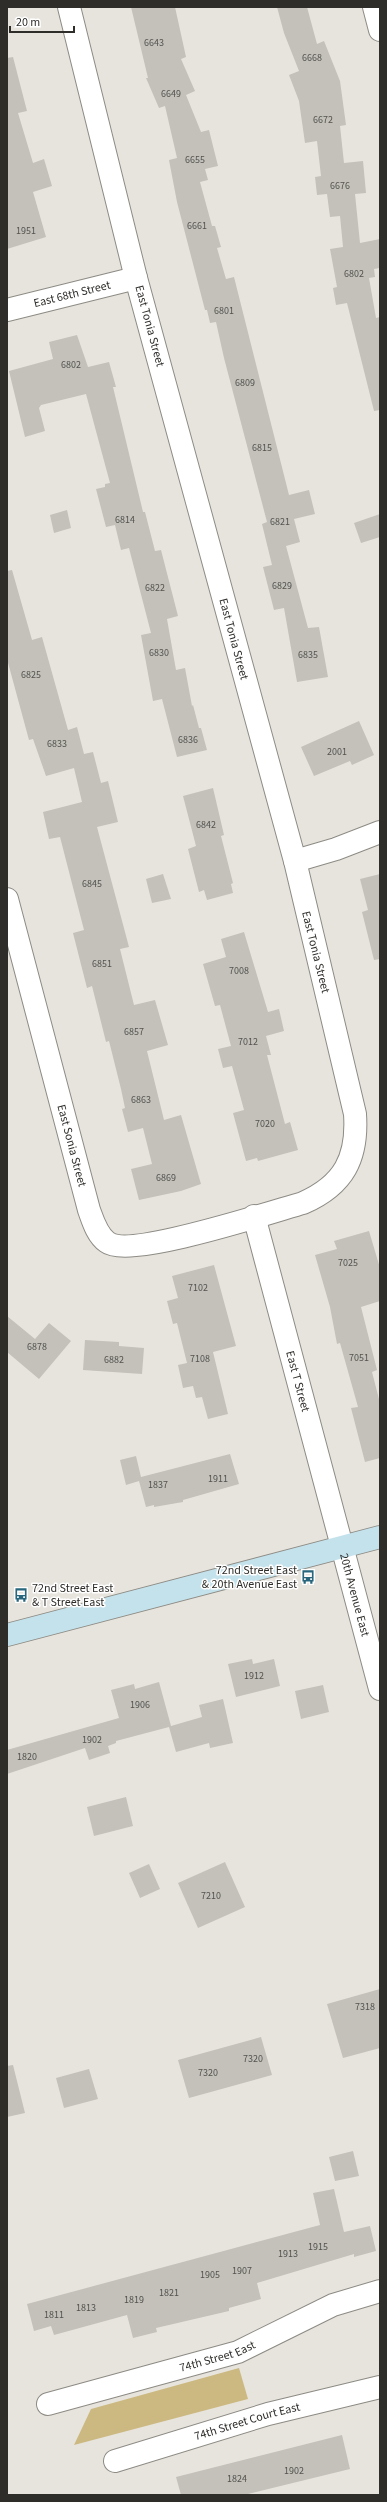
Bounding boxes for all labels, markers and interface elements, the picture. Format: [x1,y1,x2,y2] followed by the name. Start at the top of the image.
[10,8,74,34] scale bar
[16,14,40,31] text: 20 m
[144,36,164,50] house number: 6643
[302,51,322,65] house number: 6668
[161,87,181,101] house number: 6649
[313,113,333,127] house number: 6672
[185,153,205,167] house number: 6655
[330,179,350,193] house number: 6676
[187,219,207,233] house number: 6661
[16,224,36,238] house number: 1951
[344,267,364,281] house number: 6802
[32,277,112,312] street label: East 68th Street
[130,283,169,369] street label: East Tonia Street
[214,304,234,318] house number: 6801
[61,358,81,372] house number: 6802
[235,376,255,390] house number: 6809
[252,441,272,455] house number: 6815
[115,513,135,527] house number: 6814
[270,515,290,529] house number: 6821
[272,579,292,593] house number: 6829
[145,581,165,595] house number: 6822
[214,596,253,682] street label: East Tonia Street
[149,646,169,660] house number: 6830
[298,648,318,662] house number: 6835
[21,668,41,682] house number: 6825
[178,733,198,747] house number: 6836
[47,737,67,751] house number: 6833
[327,745,347,759] house number: 2001
[196,818,216,832] house number: 6842
[82,877,102,891] house number: 6845
[297,909,334,995] street label: East Tonia Street
[92,957,112,971] house number: 6851
[229,964,249,978] house number: 7008
[124,1025,144,1039] house number: 6857
[238,1035,258,1049] house number: 7012
[131,1093,151,1107] house number: 6863
[53,1103,91,1189] street label: East Sonia Street
[255,1117,275,1131] house number: 7020
[156,1171,176,1185] house number: 6869
[338,1256,358,1270] house number: 7025
[188,1281,208,1295] house number: 7102
[27,1340,47,1354] house number: 6878
[281,1349,314,1414] street label: East T Street
[349,1351,369,1365] house number: 7051
[190,1352,210,1366] house number: 7108
[104,1353,124,1367] house number: 6882
[208,1472,228,1486] house number: 1911
[148,1478,168,1492] house number: 1837
[335,1551,374,1638] street label: 20th Avenue East
[202,1562,297,1593] place label: 72nd Street East & 20th Avenue East
[300,1569,316,1585] bus stop icon: 72nd Street East & 20th Avenue East
[32,1580,113,1611] place label: 72nd Street East & T Street East
[13,1587,29,1603] bus stop icon: 72nd Street East & T Street East
[244,1669,264,1683] house number: 1912
[130,1698,150,1712] house number: 1906
[82,1733,102,1747] house number: 1902
[17,1750,37,1764] house number: 1820
[201,1889,221,1903] house number: 7210
[355,2000,375,2014] house number: 7318
[243,2052,263,2066] house number: 7320
[198,2066,218,2080] house number: 7320
[308,2240,328,2254] house number: 1915
[278,2247,298,2261] house number: 1913
[232,2264,252,2278] house number: 1907
[200,2268,220,2282] house number: 1905
[159,2286,179,2300] house number: 1821
[124,2293,144,2307] house number: 1819
[76,2301,96,2315] house number: 1813
[44,2308,64,2322] house number: 1811
[178,2337,258,2377] street label: 74th Street East
[192,2399,302,2445] street label: 74th Street Court East
[284,2464,304,2478] house number: 1902
[227,2472,247,2486] house number: 1824

